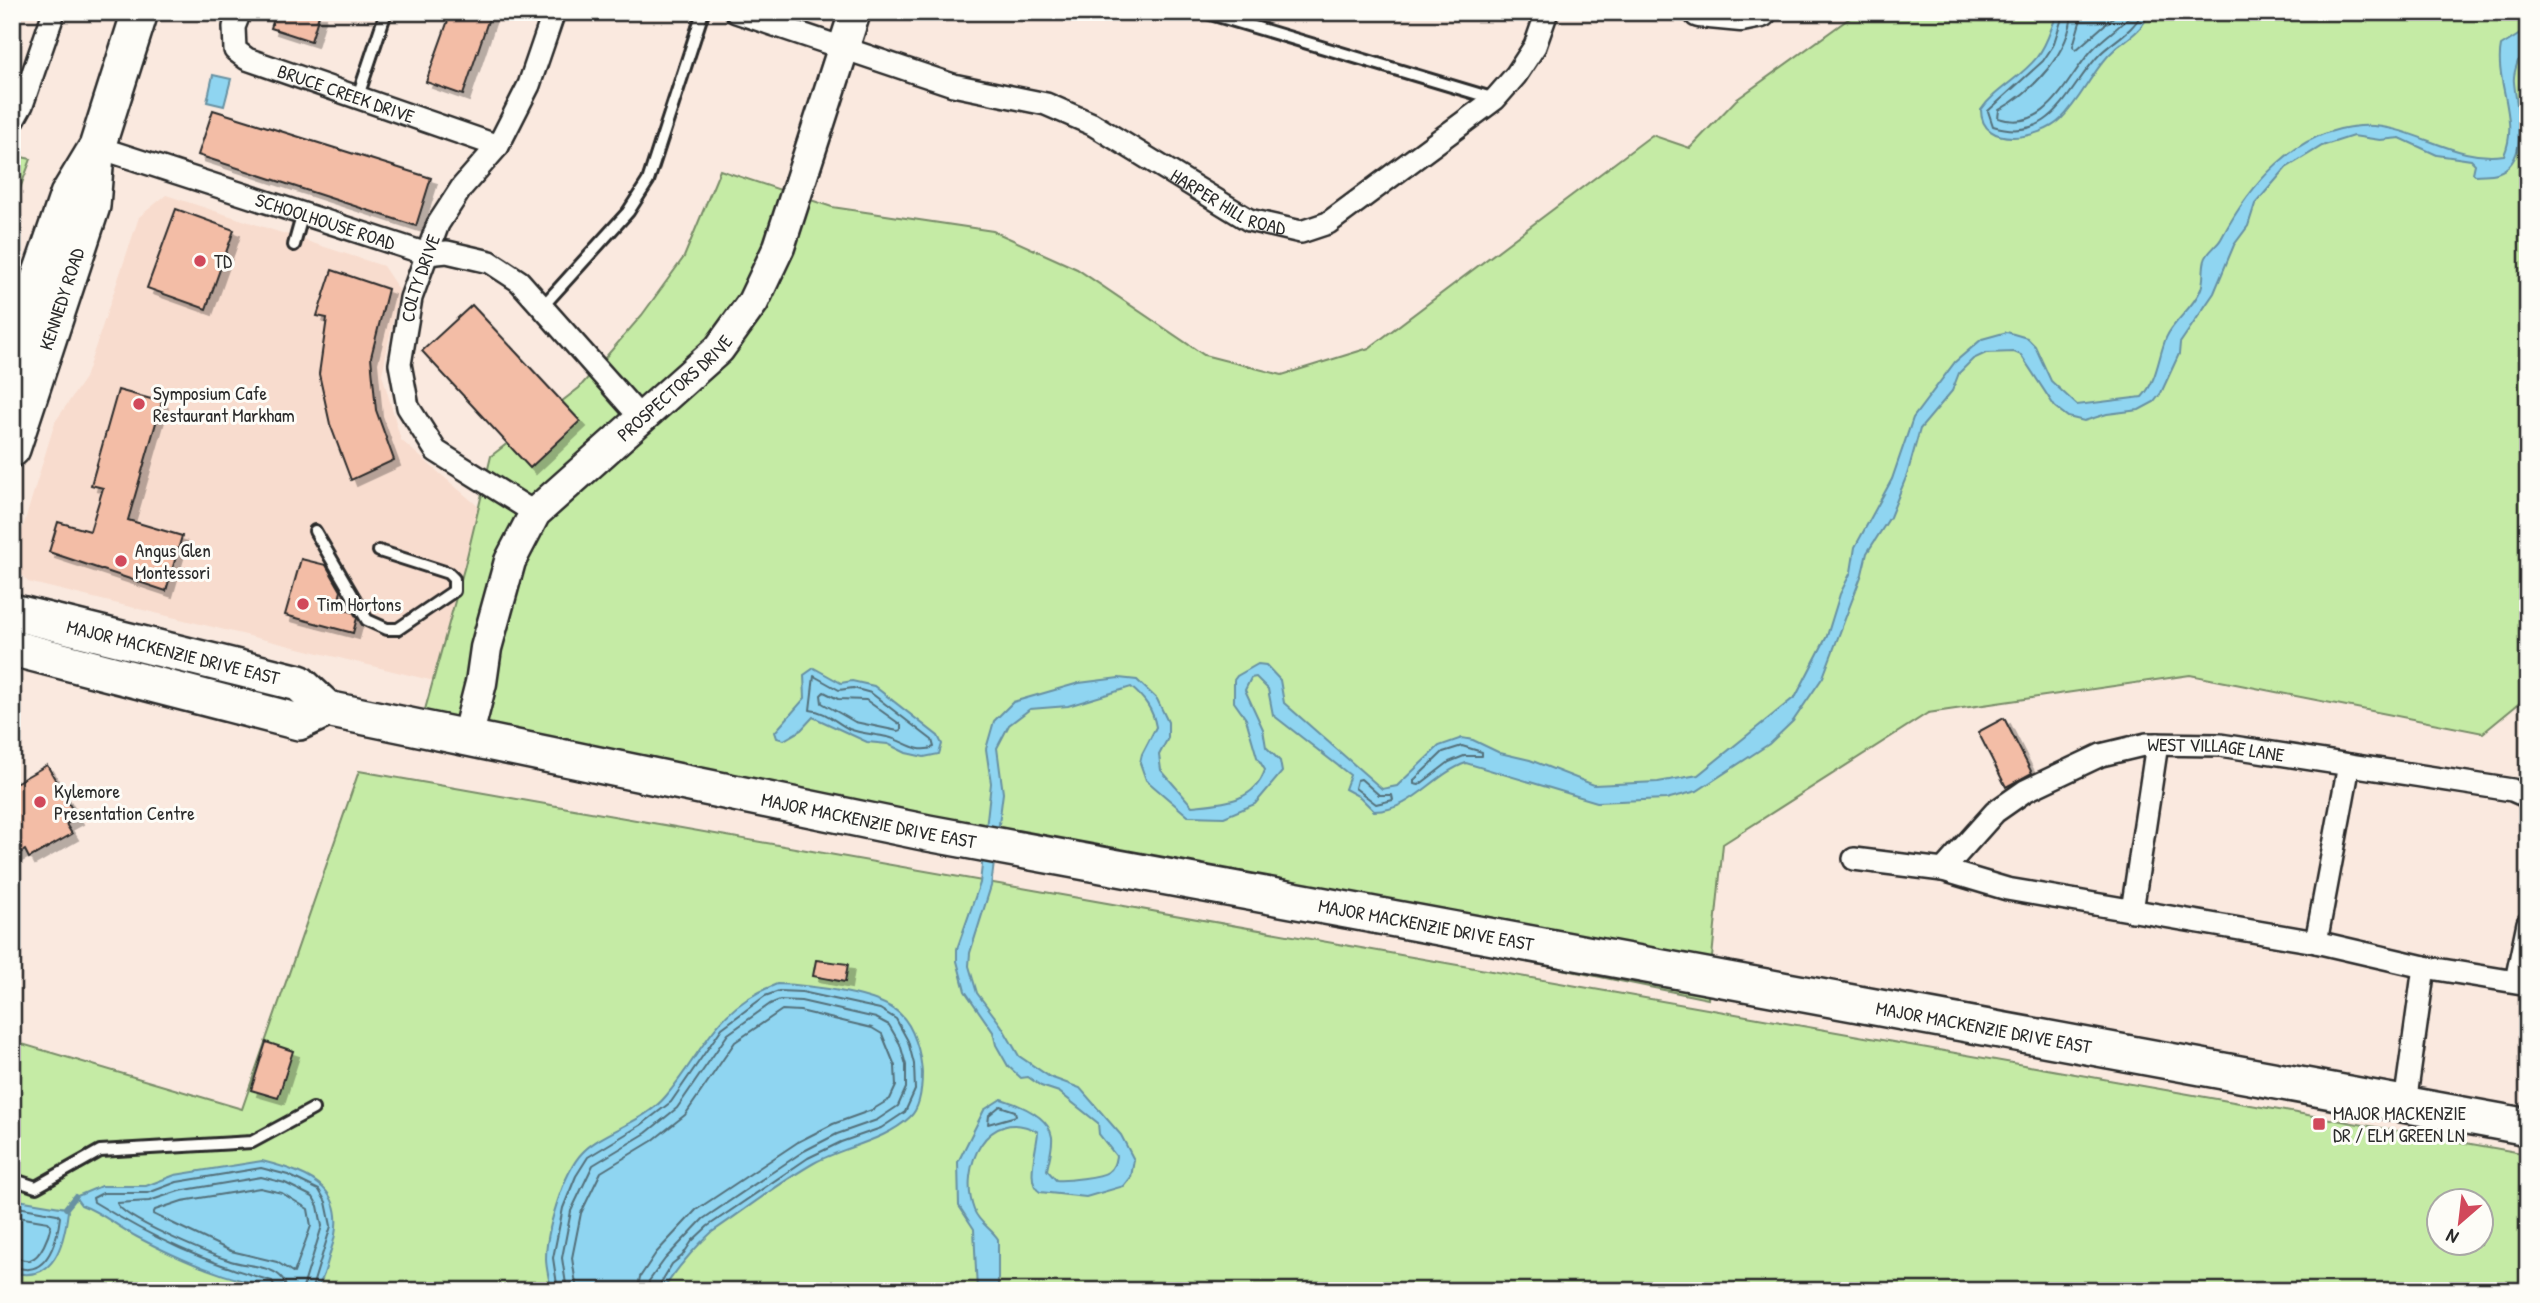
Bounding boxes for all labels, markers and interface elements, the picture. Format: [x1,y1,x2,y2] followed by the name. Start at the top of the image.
[274,58,419,129] street label: BRUCE CREEK DRIVE
[1166,162,1288,241] street label: HARPER HILL ROAD
[252,186,398,256] street label: SCHOOLHOUSE ROAD
[394,230,446,324] street label: COLTY DRIVE
[32,244,90,353] street label: KENNEDY ROAD
[214,248,232,274] place label: TD
[192,253,208,269] marker: TD
[611,329,739,447] street label: PROSPECTORS DRIVE
[153,380,295,428] place label: Symposium Cafe Restaurant Markham
[131,396,147,412] marker: Symposium Cafe Restaurant Markham
[135,537,211,585] place label: Angus Glen Montessori
[113,553,129,569] marker: Angus Glen Montessori
[317,591,401,617] place label: Tim Hortons
[295,596,311,612] marker: Tim Hortons
[64,613,283,691] street label: MAJOR MACKENZIE DRIVE EAST
[2147,731,2287,768] street label: WEST VILLAGE LANE
[54,778,195,826] place label: Kylemore Presentation Centre
[759,786,979,855] street label: MAJOR MACKENZIE DRIVE EAST
[32,794,48,810] marker: Kylemore Presentation Centre
[1316,892,1537,957] street label: MAJOR MACKENZIE DRIVE EAST
[1874,994,2095,1060] street label: MAJOR MACKENZIE DRIVE EAST
[2333,1100,2467,1148] place label: MAJOR MACKENZIE DR / ELM GREEN LN
[2311,1116,2327,1132] marker: MAJOR MACKENZIE DR / ELM GREEN LN
[2424,1188,2494,1258] north arrow
[2441,1223,2463,1251] text: N

